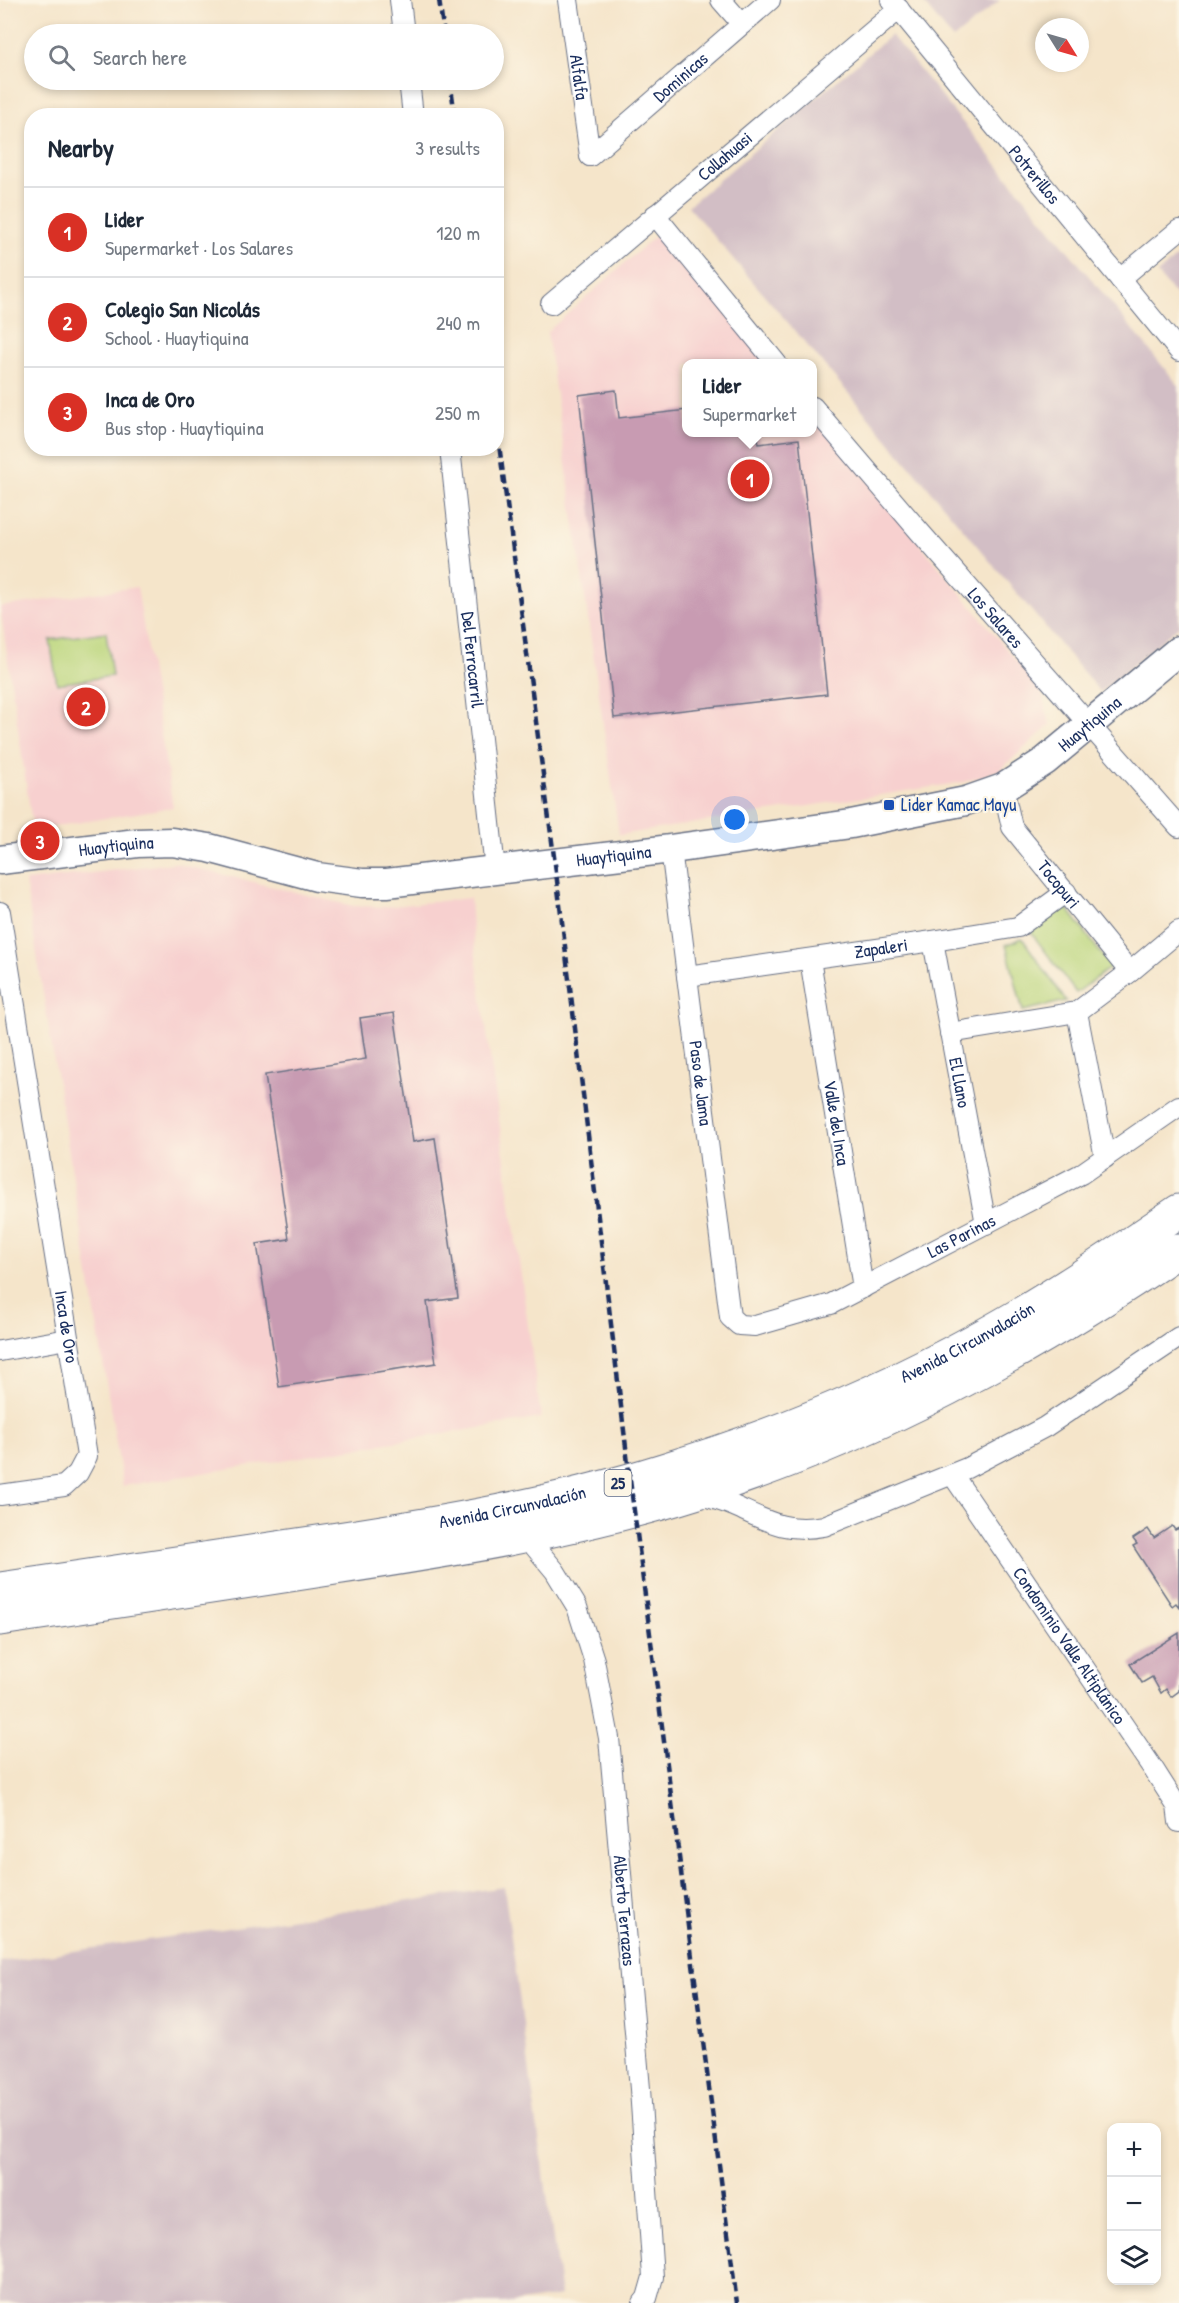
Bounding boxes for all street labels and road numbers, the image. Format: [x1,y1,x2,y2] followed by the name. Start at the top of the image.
[647,46,713,108] street label: Dominicas
[564,53,595,101] street label: Alfalfa
[692,126,757,187] street label: Collahuasi
[1003,140,1066,209] street label: Potrerillos
[962,582,1029,654] street label: Los Salares
[456,610,491,709] street label: Del Ferrocarril
[1052,690,1126,757] street label: Huaytiquina
[77,830,154,862] street label: Huaytiquina
[575,838,652,872] street label: Huaytiquina
[1032,855,1086,914] street label: Tocopuri
[853,932,909,964] street label: Zapaleri
[683,1039,719,1127] street label: Paso de Jama
[943,1055,977,1110] street label: El Llano
[818,1078,856,1167] street label: Valle del Inca
[923,1208,1000,1264] street label: Las Parinas
[49,1289,85,1365] street label: Inca de Oro
[896,1296,1039,1389] street label: Avenida Circunvalación
[604,1470,632,1496] road number: 25
[437,1479,588,1534] street label: Avenida Circunvalación
[1007,1562,1132,1729] street label: Condominio Valle Altiplánico
[607,1854,642,1967] street label: Alberto Terrazas

